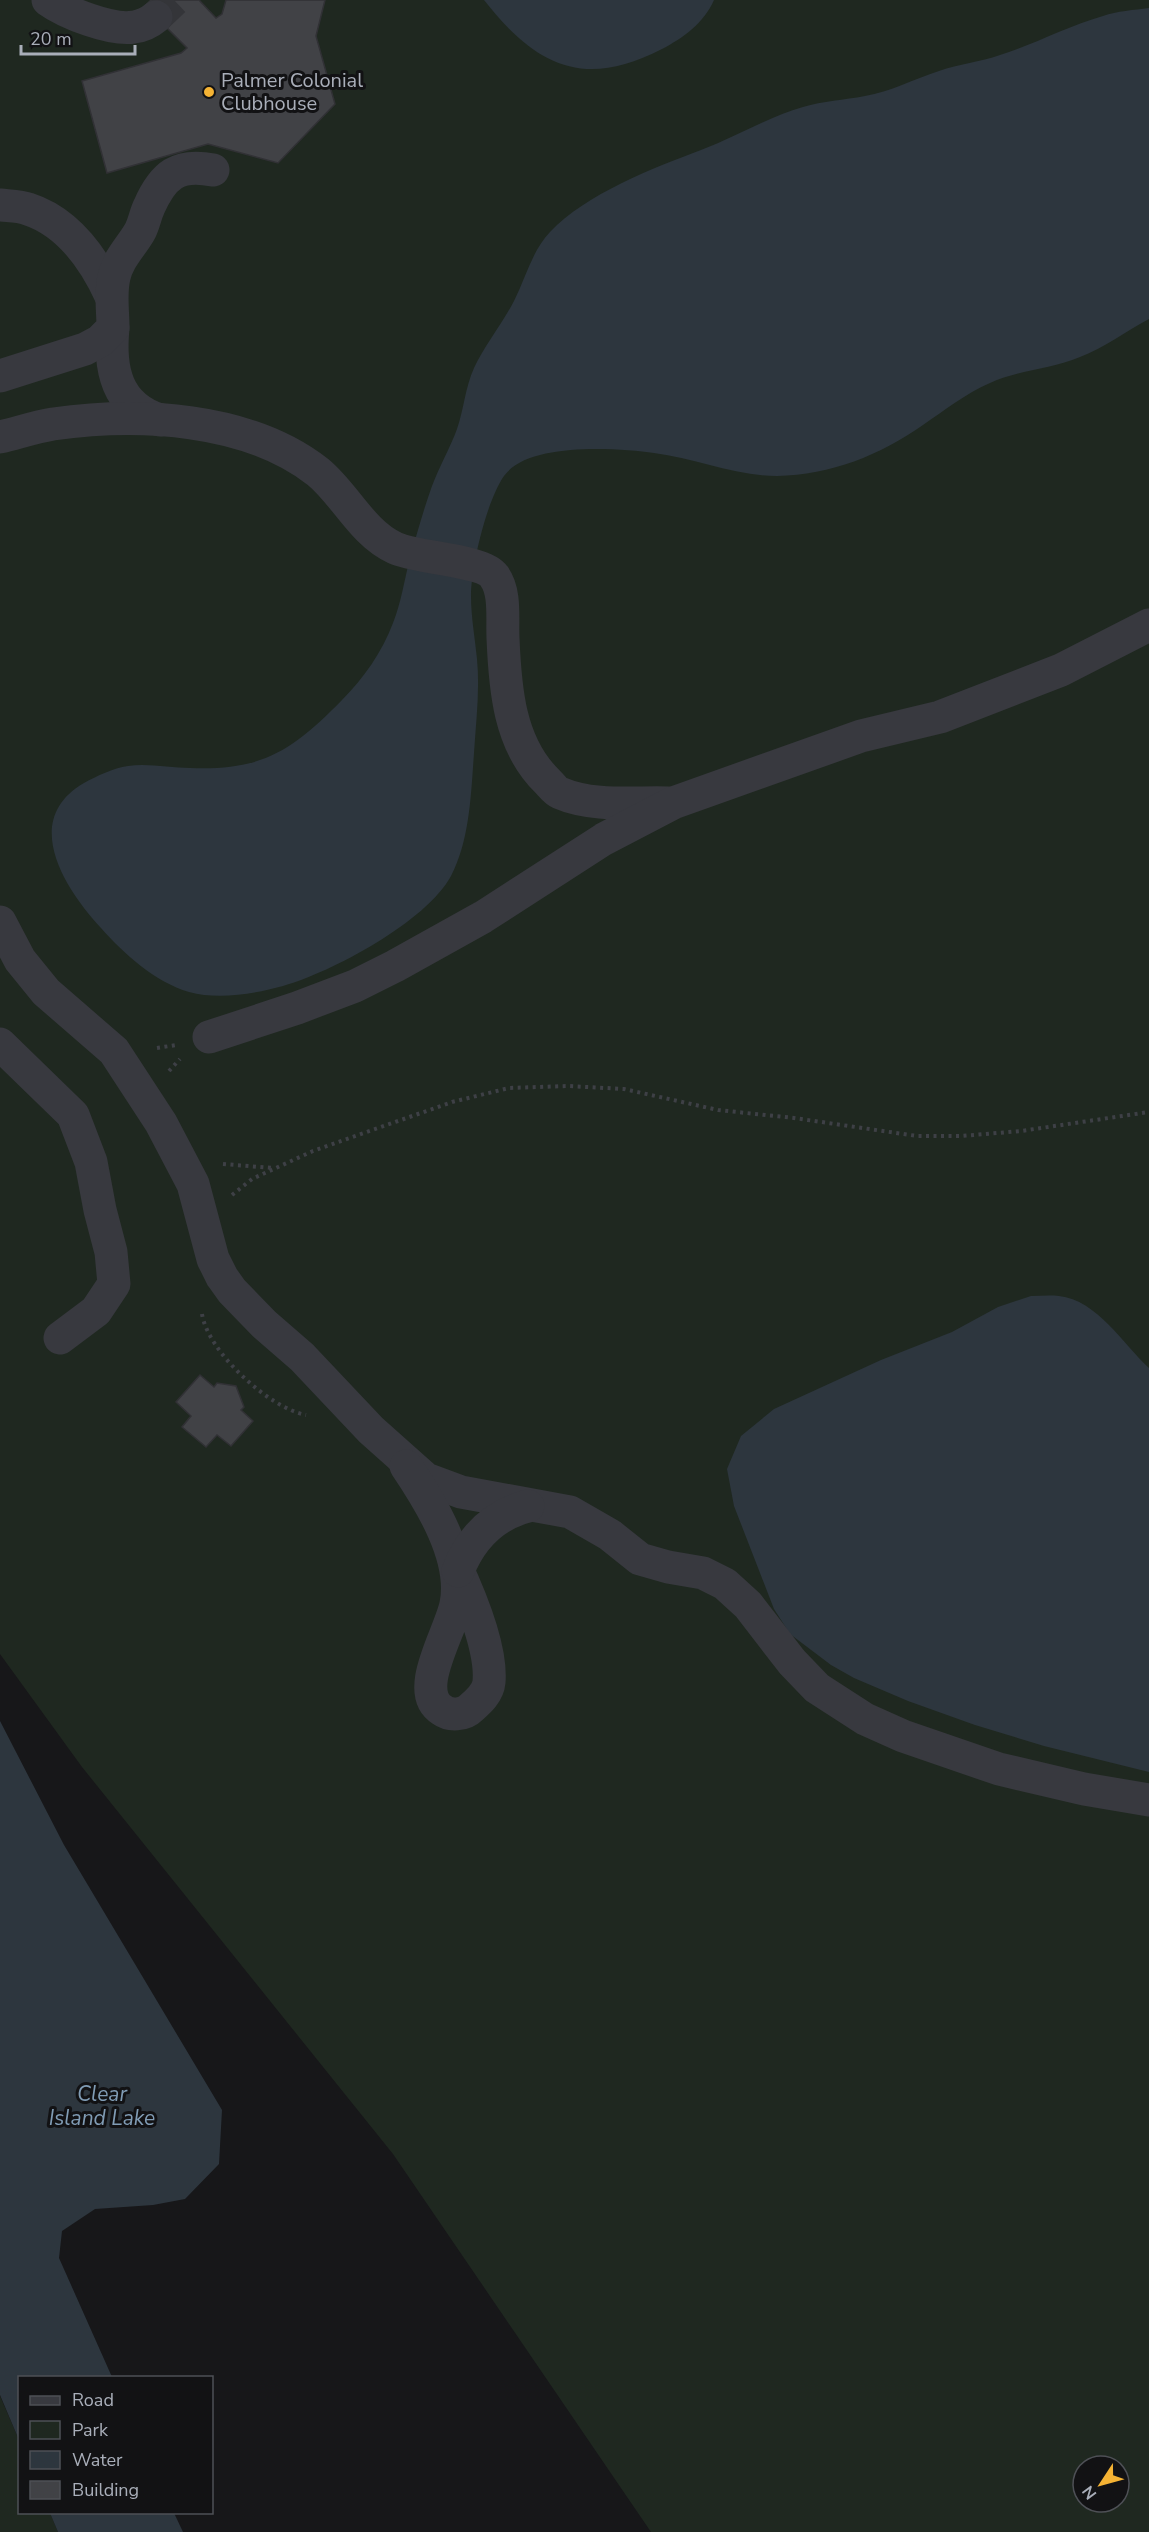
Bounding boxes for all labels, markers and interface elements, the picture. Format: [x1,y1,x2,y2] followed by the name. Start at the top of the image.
[21,18,135,56] scale bar
[30,27,72,51] text: 20 m
[221,67,363,117] place label: Palmer Colonial Clubhouse
[202,85,216,99] marker: Palmer Colonial Clubhouse
[49,2080,155,2132] water label: Clear Island Lake
[18,2376,213,2514] legend
[72,2388,114,2412] text: Road
[72,2418,109,2442] text: Park
[72,2448,123,2472] text: Water
[1071,2454,1131,2514] north arrow
[72,2478,139,2502] text: Building
[1077,2481,1102,2504] text: N

